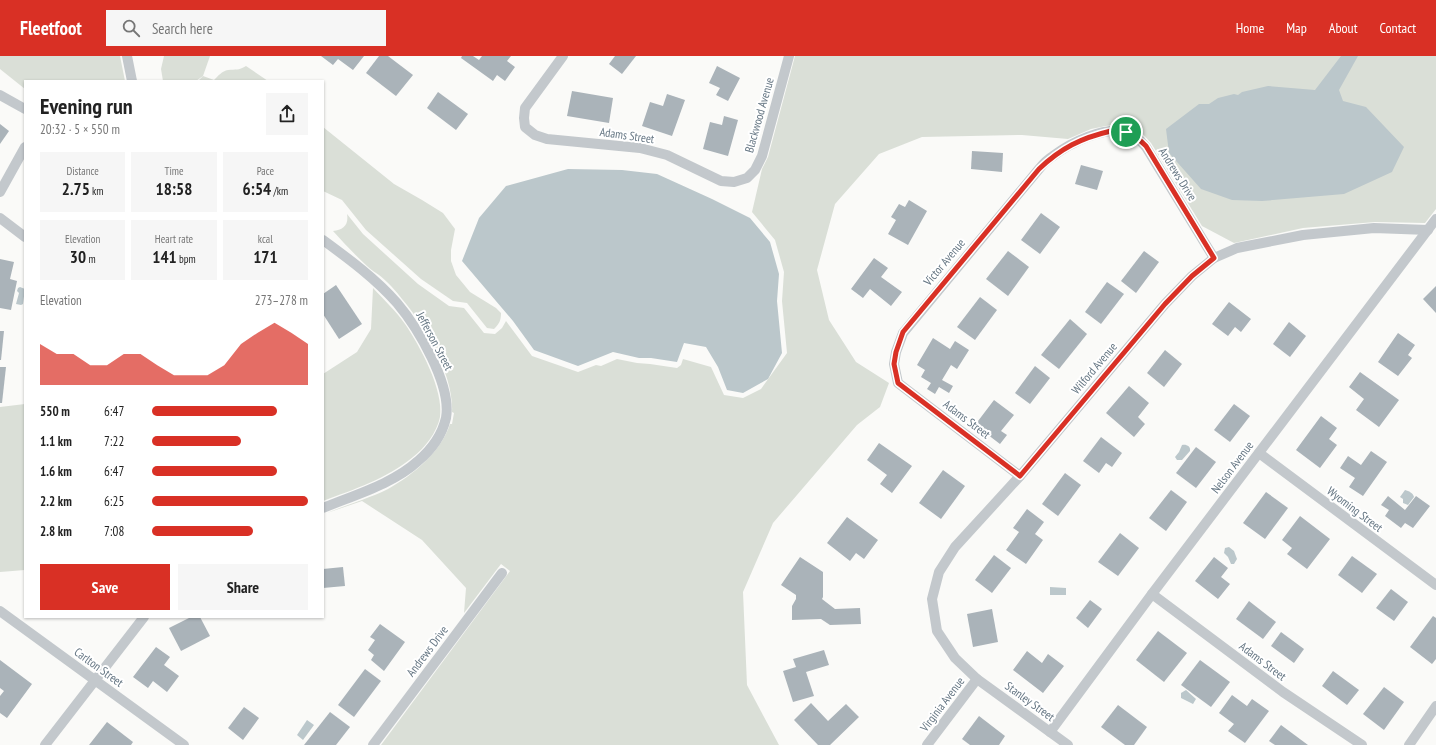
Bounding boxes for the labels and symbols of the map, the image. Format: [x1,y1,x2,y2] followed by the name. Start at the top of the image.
[741,76,777,154] street label: Blackwood Avenue
[1109,115,1143,149] pin
[599,124,656,146] street label: Adams Street
[1156,145,1200,203] street label: Andrews Drive
[919,235,968,289] street label: Victor Avenue
[413,308,457,373] street label: Jefferson Street
[1068,339,1120,397] street label: Wilford Avenue
[941,396,994,442] street label: Adams Street
[1208,438,1256,496] street label: Nelson Avenue
[1324,483,1386,535] street label: Wyoming Street
[403,623,451,679] street label: Andrews Drive
[1237,638,1290,684] street label: Adams Street
[71,644,127,690] street label: Carlton Street
[916,674,967,735] street label: Virginia Avenue
[1002,678,1058,724] street label: Stanley Street

